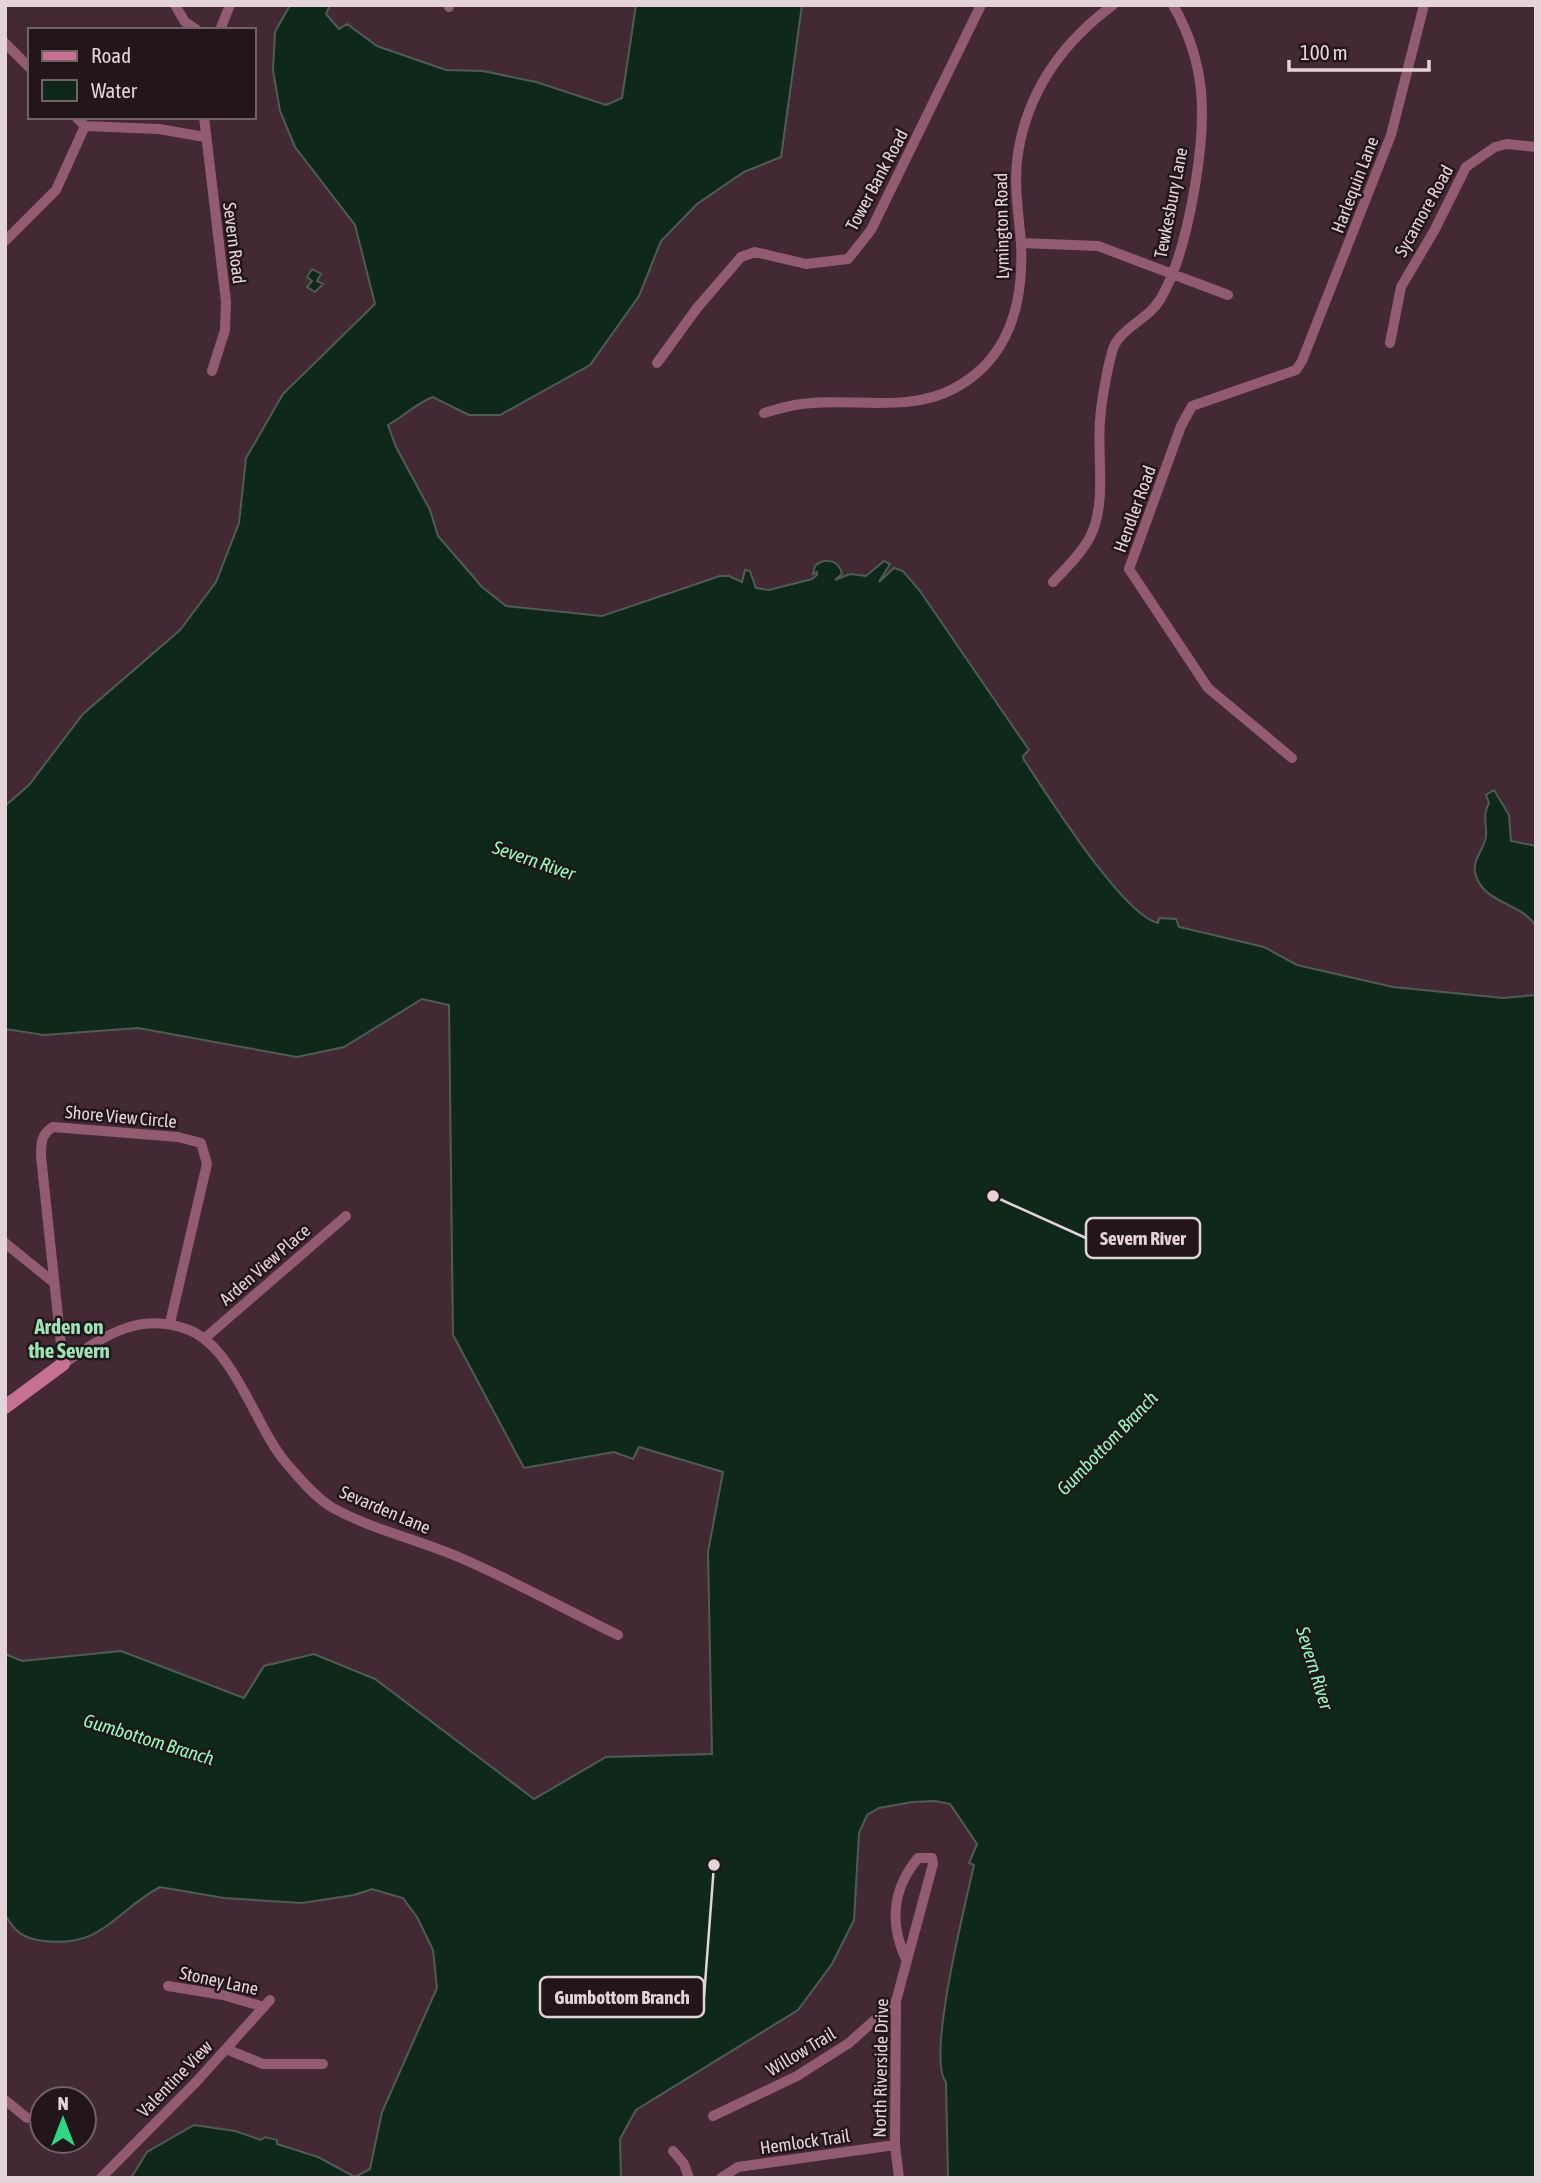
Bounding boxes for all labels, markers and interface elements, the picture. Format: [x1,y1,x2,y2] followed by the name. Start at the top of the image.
[28,28,256,119] legend
[1289,28,1429,72] scale bar
[1300,40,1348,64] text: 100 m
[91,43,131,67] text: Road
[91,78,138,102] text: Water
[841,125,912,234] street label: Tower Bank Road
[1327,134,1383,236] street label: Harlequin Lane
[1149,146,1192,260] street label: Tewkesbury Lane
[1390,161,1457,260] street label: Sycamore Road
[990,173,1013,279] street label: Lymington Road
[219,201,250,285] street label: Severn Road
[1109,463,1160,555] street label: Hendler Road
[489,835,579,885] water label: Severn River
[64,1101,178,1132] street label: Shore View Circle
[1086,1218,1200,1258] callout: Severn River
[215,1220,314,1310] street label: Arden View Place
[1100,1227,1186,1249] text: Severn River
[27,1314,110,1362] district label: Arden on the Severn
[1052,1387,1162,1499] water label: Gumbottom Branch
[337,1481,434,1538] street label: Sevarden Lane
[1292,1623,1338,1714] water label: Severn River
[81,1709,217,1769] water label: Gumbottom Branch
[178,1962,260,1999] street label: Stoney Lane
[540,1977,704,2017] callout: Gumbottom Branch
[554,1986,690,2008] text: Gumbottom Branch
[869,1998,892,2138] street label: North Riverside Drive
[762,2023,839,2080] street label: Willow Trail
[133,2036,217,2121] street label: Valentine View
[28,2085,98,2155] north arrow
[57,2092,69,2114] text: N
[759,2125,852,2158] street label: Hemlock Trail

